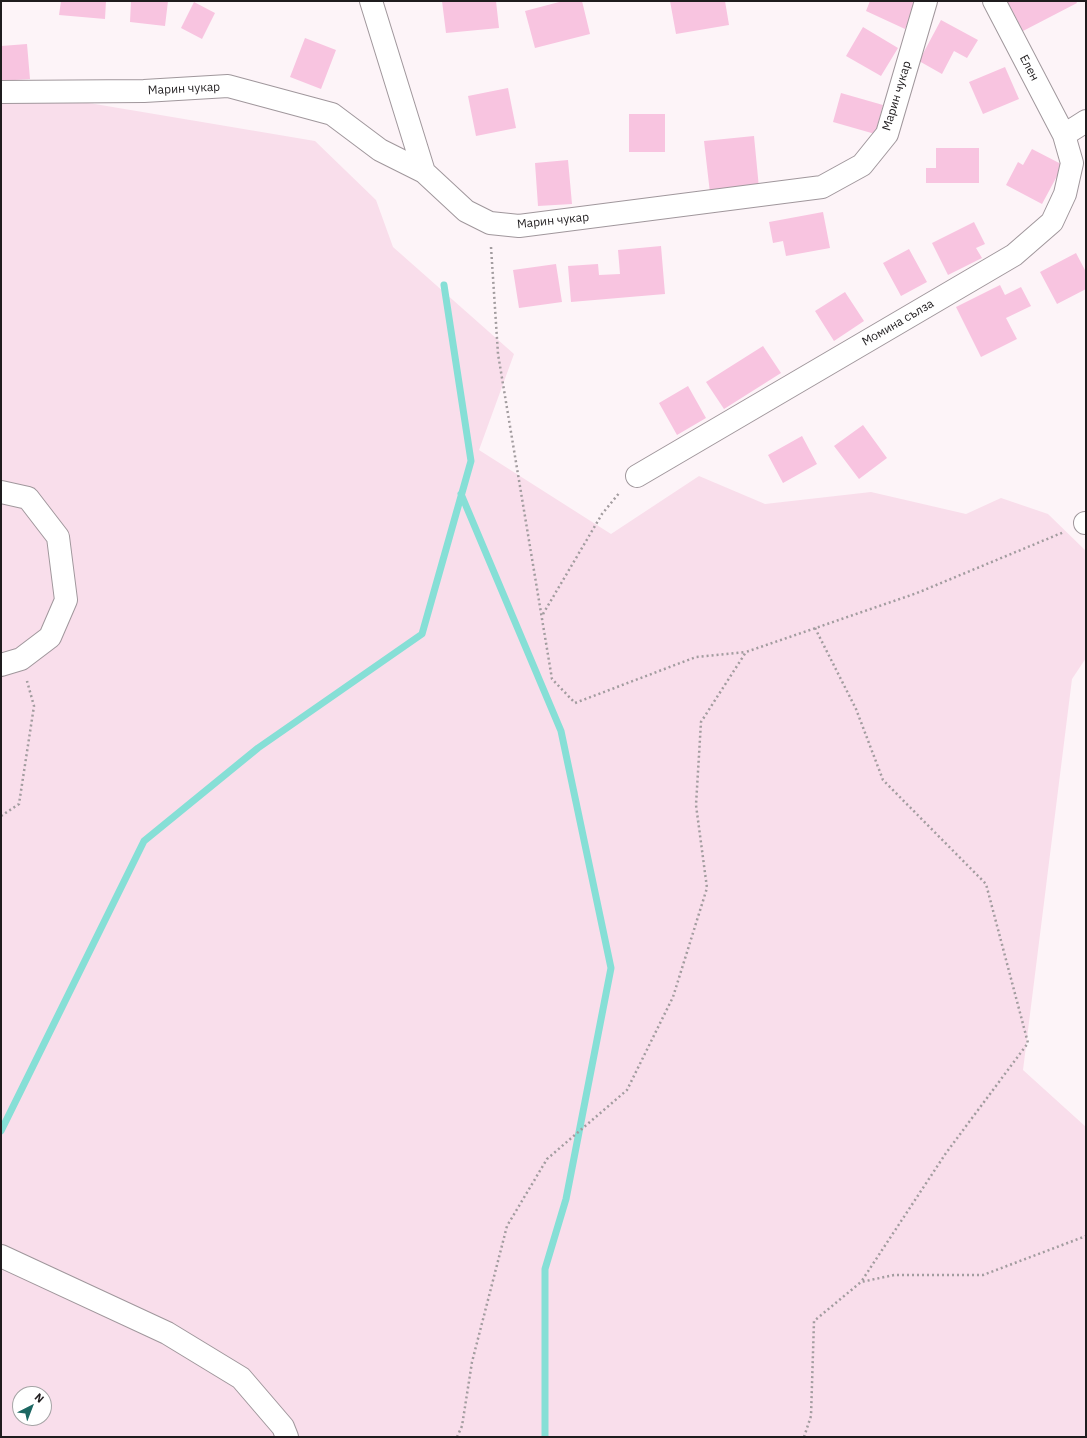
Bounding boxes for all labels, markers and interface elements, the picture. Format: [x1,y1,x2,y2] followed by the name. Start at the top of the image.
[1016,53,1042,83] street label: Елен
[880,59,914,133] street label: Марин чукар
[147,80,221,98] street label: Марин чукар
[516,210,590,232] street label: Марин чукар
[860,297,936,349] street label: Момина сълза
[12,1386,52,1426] north arrow
[32,1390,47,1406] text: N

